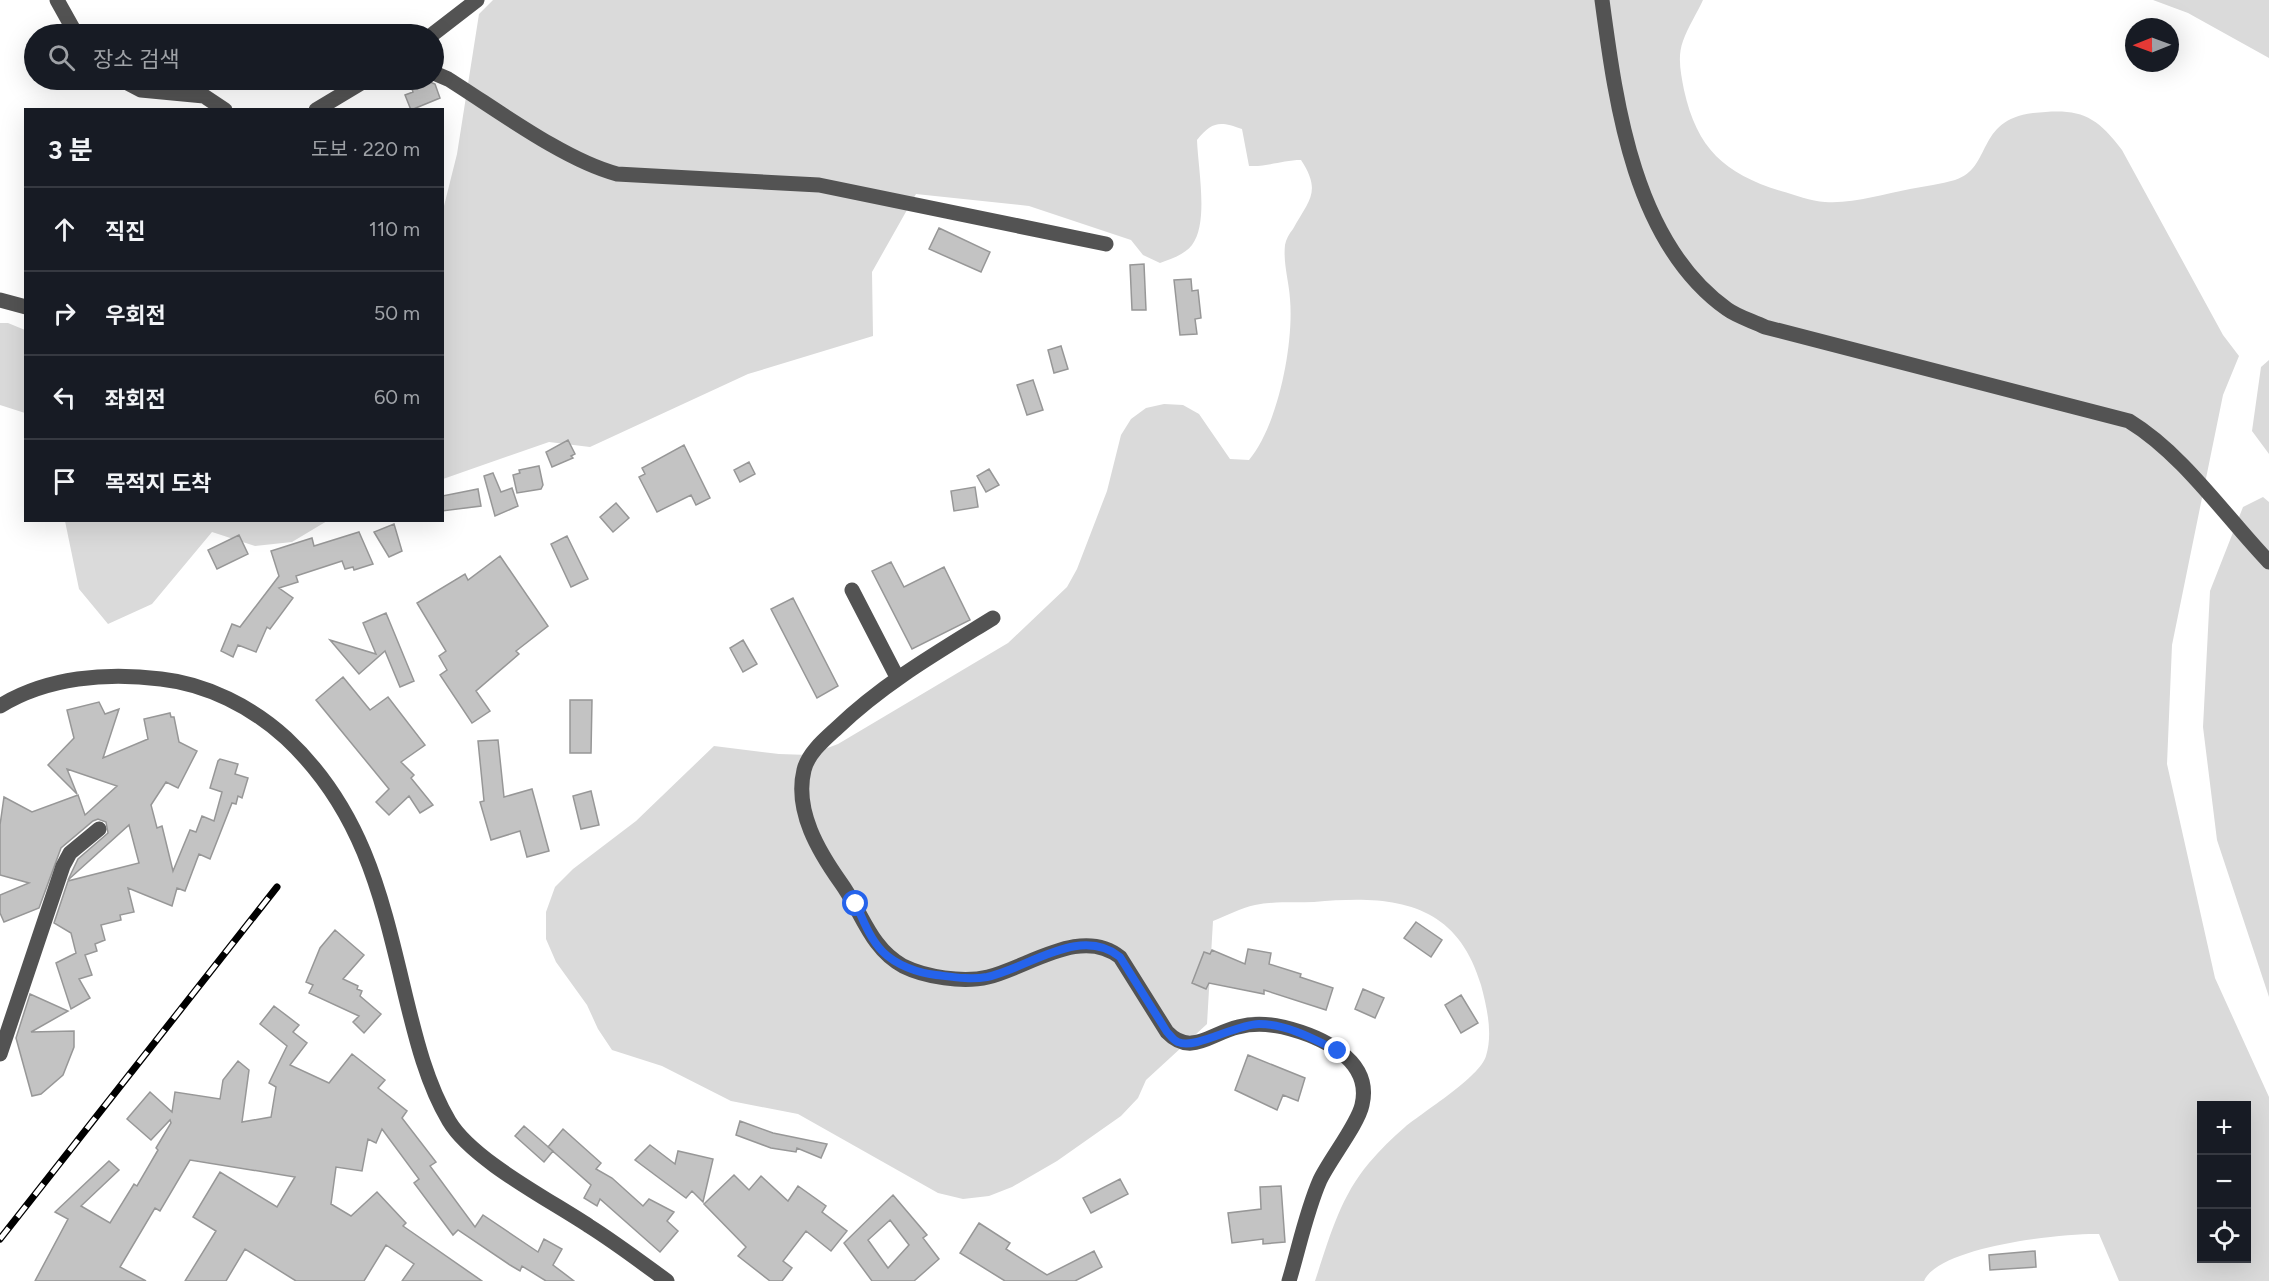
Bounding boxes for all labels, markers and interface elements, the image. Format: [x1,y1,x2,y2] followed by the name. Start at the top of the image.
[2125,18,2179,72] north arrow
[24,24,444,90] search box
[45,41,78,74] icon: search
[93,46,179,73] text: 장소 검색
[48,134,93,166] text: 3 분
[311,137,420,161] text: 도보 · 220 m
[48,213,81,246] icon: ahead
[369,217,420,241] text: 110 m
[105,218,145,245] text: 직진
[48,297,81,330] icon: right
[374,301,420,325] text: 50 m
[105,302,166,329] text: 우회전
[48,381,81,414] icon: left
[374,385,420,409] text: 60 m
[105,386,166,413] text: 좌회전
[48,465,81,498] icon: arrive
[105,470,211,497] text: 목적지 도착
[842,890,868,916] route start
[1324,1037,1350,1063] route end
[2197,1101,2251,1263] map controls
[2197,1101,2251,1155] button: +
[2197,1155,2251,1209] button: −
[2197,1209,2251,1263] button: locate

